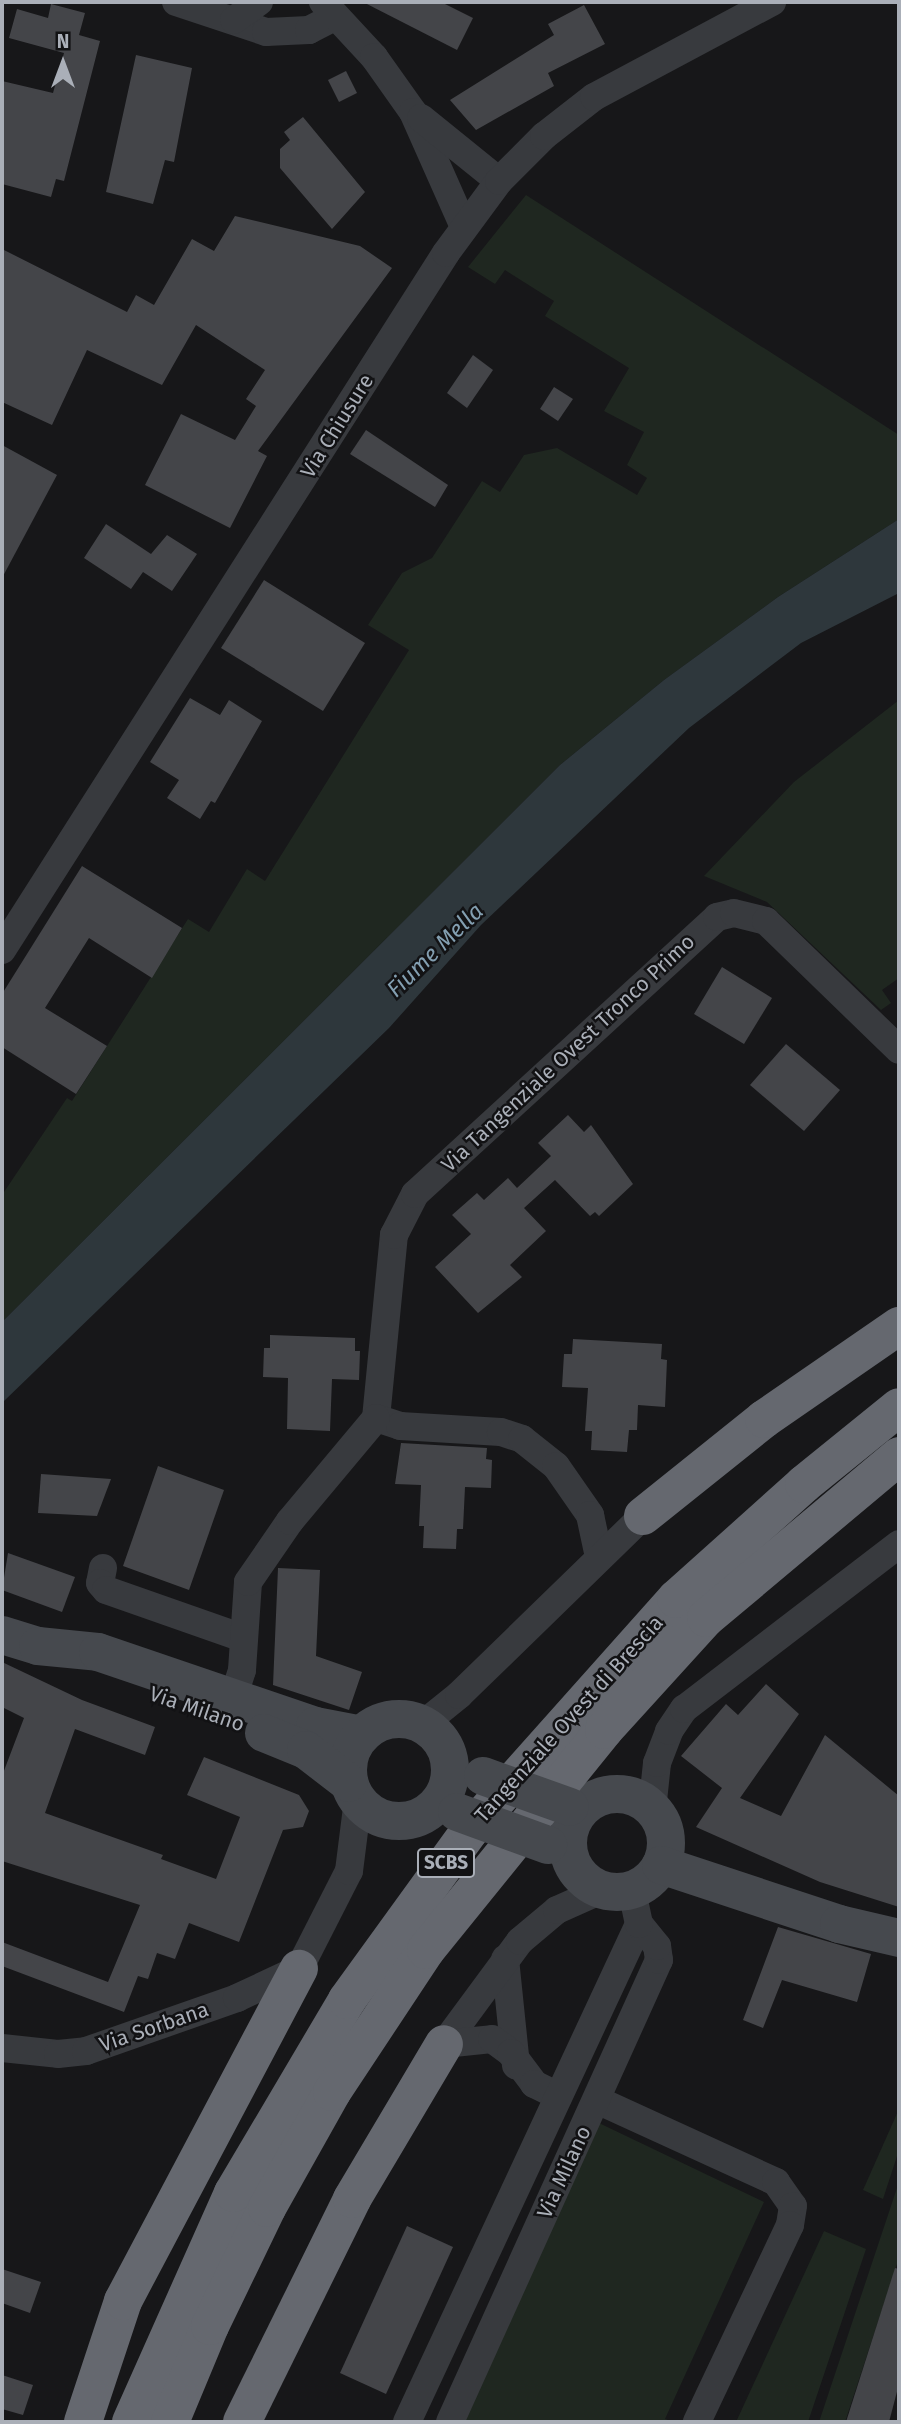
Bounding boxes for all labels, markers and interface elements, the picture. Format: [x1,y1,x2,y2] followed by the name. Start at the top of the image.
[28,28,98,98] north arrow
[57,30,69,53] text: N
[295,369,379,483] street label: Via Chiusure
[381,897,489,1003] water label: Fiume Mella
[436,929,700,1177] street label: Via Tangenziale Ovest Tronco Primo
[470,1610,668,1828] street label: Tangenziale Ovest di Brescia
[146,1681,248,1737] street label: Via Milano
[416,1848,476,1879] road number: SCBS
[96,1997,212,2057] street label: Via Sorbana
[532,2122,596,2222] street label: Via Milano

